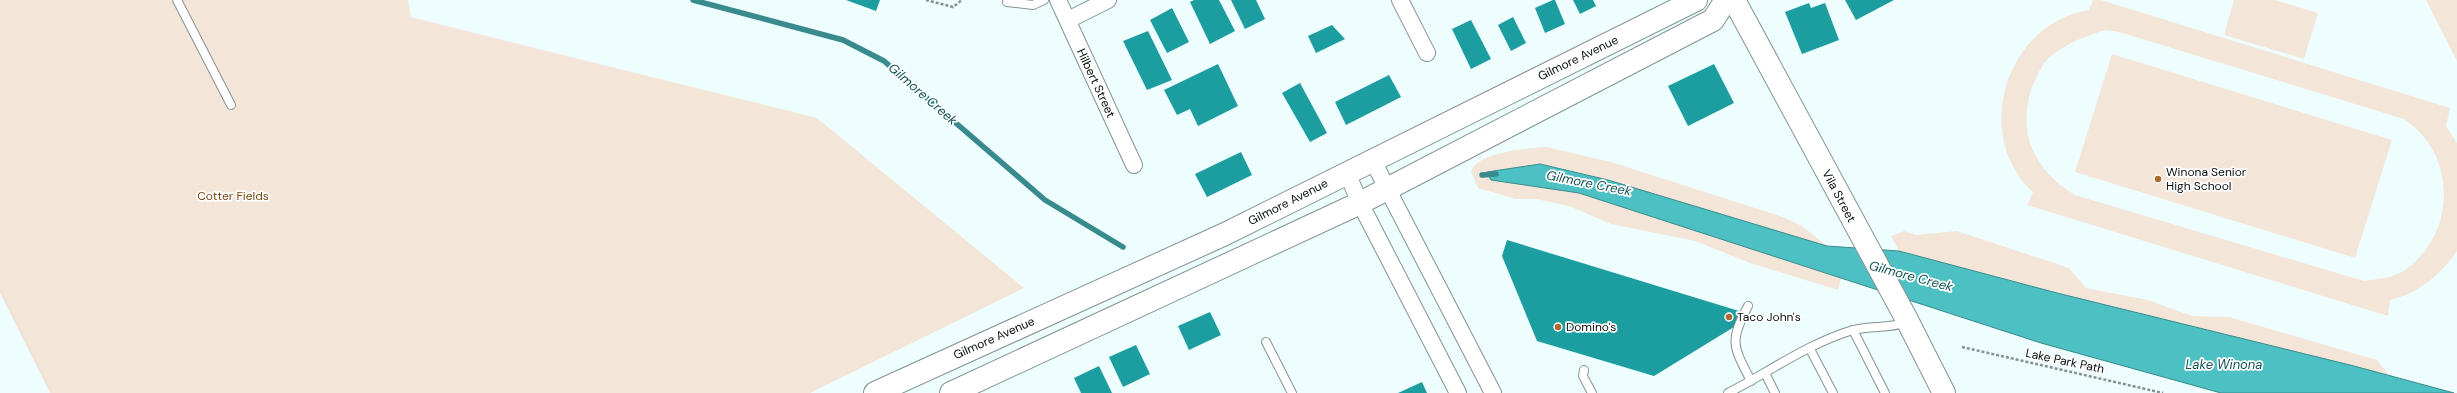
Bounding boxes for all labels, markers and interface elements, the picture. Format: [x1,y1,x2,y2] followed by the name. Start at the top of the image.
[1535,32,1621,84] street label: Gilmore Avenue
[1073,46,1119,120] street label: Hilbert Street
[885,59,961,129] water label: Gilmore Creek
[2166,164,2247,194] place label: Winona Senior High School
[1545,166,1633,200] water label: Gilmore Creek
[1818,167,1860,225] street label: Vila Street
[2153,174,2163,184] marker: Winona Senior High School
[1245,175,1331,229] street label: Gilmore Avenue
[197,188,269,204] park label: Cotter Fields
[1867,257,1955,295] water label: Gilmore Creek
[1737,309,1801,325] place label: Taco John's
[1724,312,1734,322] marker: Taco John's
[951,313,1037,363] street label: Gilmore Avenue
[1566,319,1616,335] place label: Domino's
[1553,322,1563,332] marker: Domino's
[2024,345,2106,377] street label: Lake Park Path
[2185,356,2263,373] water label: Lake Winona

